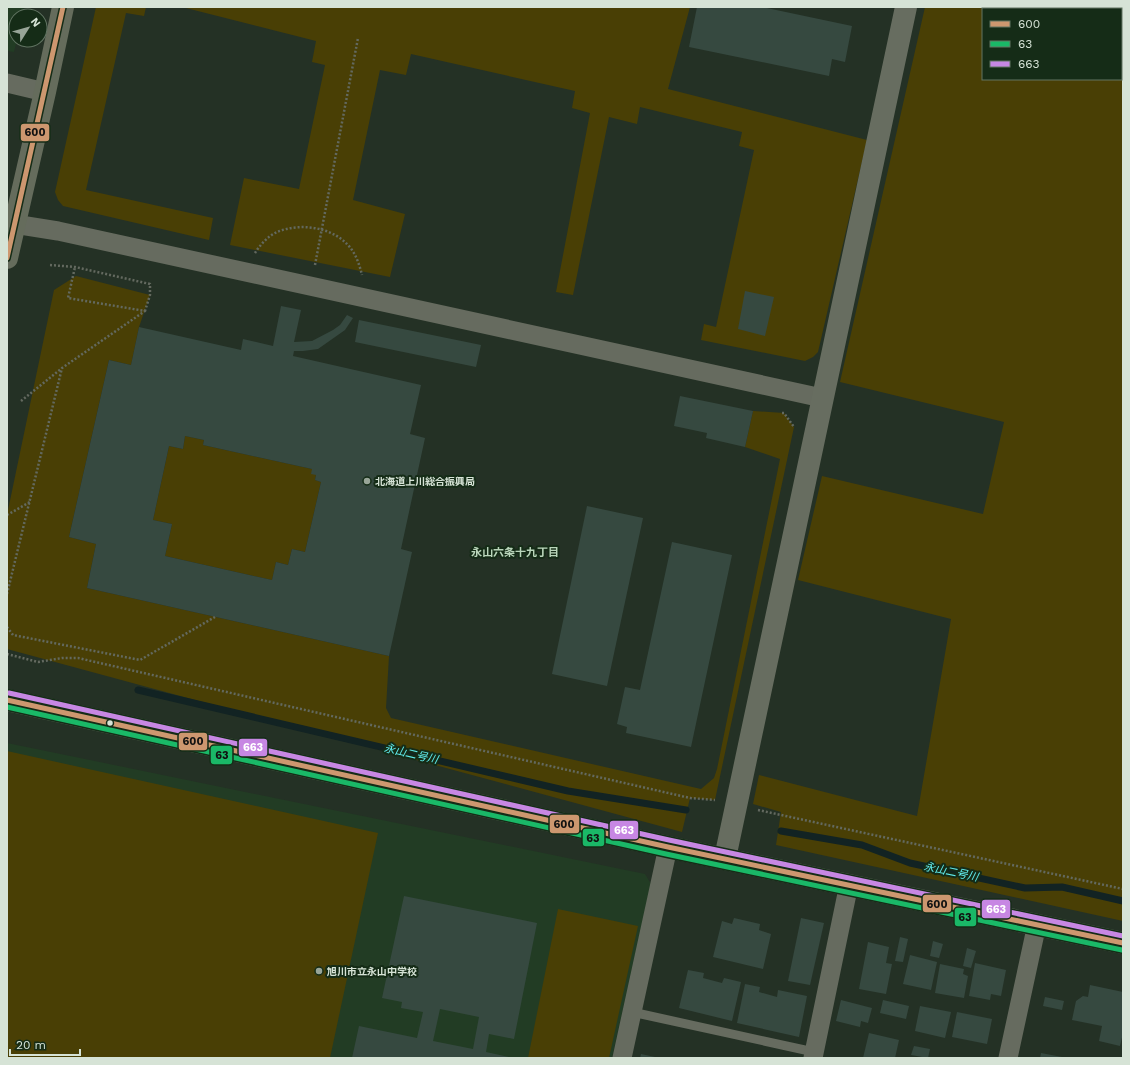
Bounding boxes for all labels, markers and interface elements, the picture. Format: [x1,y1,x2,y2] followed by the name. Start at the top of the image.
[8,8,48,48] north arrow
[982,8,1122,80] legend
[28,15,43,29] text: N
[1018,17,1040,31] text: 600
[1018,37,1032,51] text: 63
[1018,57,1040,71] text: 663
[20,123,50,142] line badge: 600
[25,126,45,139] text: 600
[362,476,372,486] marker: 北海道上川総合振興局
[375,476,475,487] place label: 北海道上川総合振興局
[471,546,559,559] district label: 永山六条十九丁目
[105,718,115,728] unlabelled marker
[178,732,208,751] line badge: 600
[183,735,203,748] text: 600
[238,738,268,757] line badge: 663
[243,741,264,754] text: 663
[383,741,440,767] water label: 永山二号川
[210,745,233,765] line badge: 63
[215,749,229,762] text: 63
[549,814,580,834] line badge: 600
[554,818,574,831] text: 600
[609,820,639,840] line badge: 663
[614,824,635,837] text: 663
[582,828,605,847] line badge: 63
[586,832,600,845] text: 63
[923,860,980,884] water label: 永山二号川
[922,894,952,913] line badge: 600
[927,898,947,911] text: 600
[981,899,1011,919] line badge: 663
[986,903,1007,916] text: 663
[954,907,977,927] line badge: 63
[958,911,972,924] text: 63
[314,966,324,976] marker: 旭川市立永山中学校
[326,966,417,977] place label: 旭川市立永山中学校
[10,1031,80,1057] scale bar
[16,1038,46,1052] text: 20 m

